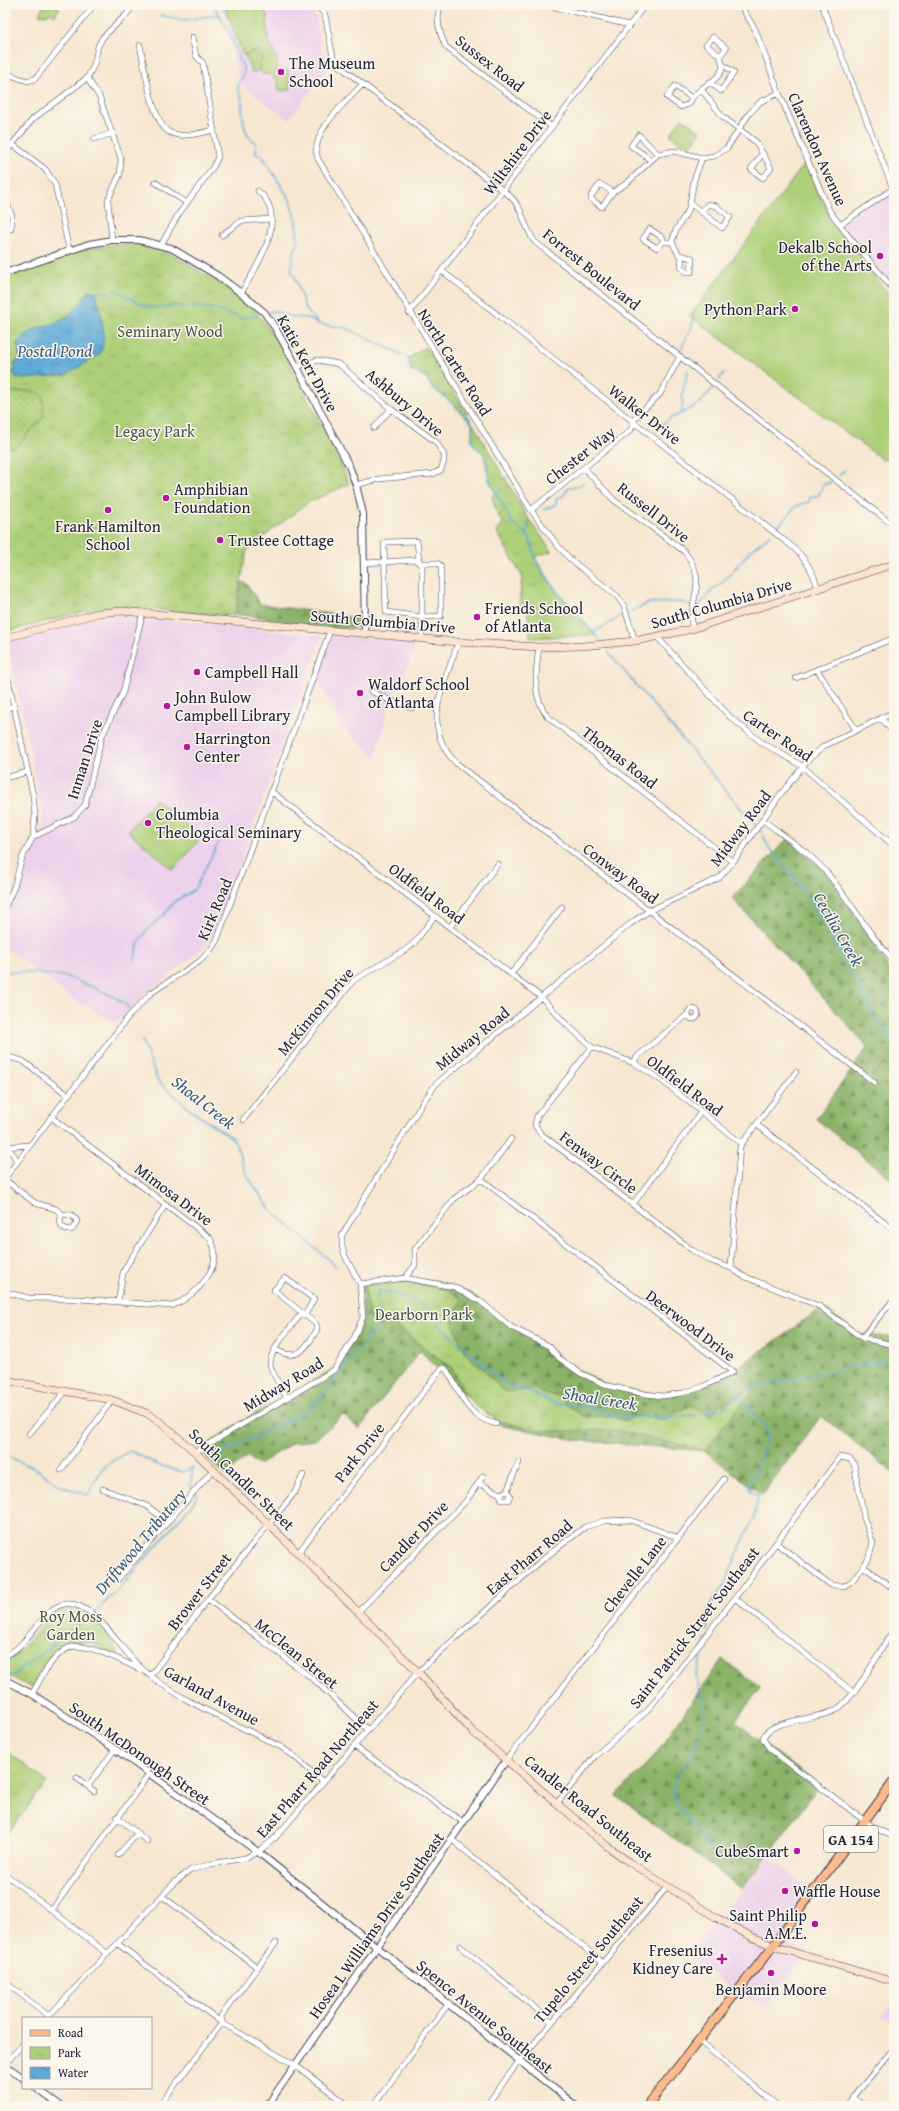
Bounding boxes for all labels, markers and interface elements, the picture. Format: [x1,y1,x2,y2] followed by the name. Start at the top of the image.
[450,28,530,98] street label: Sussex Road
[289,51,375,93] place label: The Museum School
[276,67,286,77] marker: The Museum School
[782,88,854,210] street label: Clarendon Avenue
[477,104,557,200] street label: Wiltshire Drive
[538,222,646,316] street label: Forrest Boulevard
[778,235,873,277] place label: Dekalb School of the Arts
[875,251,885,261] marker: Dekalb School of the Arts
[704,297,788,321] place label: Python Park
[412,303,498,421] street label: North Carter Road
[790,304,800,314] marker: Python Park
[271,310,345,416] street label: Katie Kerr Drive
[117,319,223,343] park label: Seminary Wood
[17,338,92,363] water label: Postal Pond
[361,362,449,442] street label: Ashbury Drive
[604,378,686,450] street label: Walker Drive
[115,419,196,443] park label: Legacy Park
[540,420,620,490] street label: Chester Way
[613,476,695,548] street label: Russell Drive
[174,477,250,519] place label: Amphibian Foundation
[161,493,171,503] marker: Amphibian Foundation
[103,505,113,515] marker: Frank Hamilton School
[55,514,161,556] place label: Frank Hamilton School
[228,528,334,552] place label: Trustee Cottage
[215,535,225,545] marker: Trustee Cottage
[648,571,794,635] street label: South Columbia Drive
[485,596,584,638] place label: Friends School of Atlanta
[309,603,457,639] street label: South Columbia Drive
[472,612,482,622] marker: Friends School of Atlanta
[205,660,299,684] place label: Campbell Hall
[192,667,202,677] marker: Campbell Hall
[368,672,470,714] place label: Waldorf School of Atlanta
[173,685,290,727] place label: John Bulow Campbell Library
[355,688,365,698] marker: Waldorf School of Atlanta
[162,701,172,711] marker: John Bulow Campbell Library
[738,703,818,767] street label: Carter Road
[60,716,108,802] street label: Inman Drive
[577,720,663,794] street label: Thomas Road
[195,726,271,768] place label: Harrington Center
[182,742,192,752] marker: Harrington Center
[703,785,777,871] street label: Midway Road
[156,802,301,844] place label: Columbia Theological Seminary
[143,818,153,828] marker: Columbia Theological Seminary
[578,836,664,910] street label: Conway Road
[384,856,470,930] street label: Oldfield Road
[190,874,238,944] street label: Kirk Road
[808,887,870,971] water label: Cecilia Creek
[271,962,359,1060] street label: McKinnon Drive
[430,1000,515,1076] street label: Midway Road
[642,1048,728,1122] street label: Oldfield Road
[167,1069,241,1135] water label: Shoal Creek
[555,1125,643,1199] street label: Fenway Circle
[130,1157,218,1231] street label: Mimosa Drive
[641,1283,741,1367] street label: Deerwood Drive
[375,1302,474,1326] park label: Dearborn Park
[238,1350,328,1417] street label: Midway Road
[561,1380,639,1416] water label: Shoal Creek
[328,1417,390,1487] street label: Park Drive
[184,1422,301,1536] street label: South Candler Street
[87,1482,192,1600] water label: Driftwood Tributary
[372,1495,454,1577] street label: Candler Drive
[480,1513,578,1600] street label: East Pharr Road
[596,1530,672,1618] street label: Chevelle Lane
[623,1541,765,1713] street label: Saint Patrick Street Southeast
[161,1547,237,1635] street label: Brower Street
[40,1604,102,1646] park label: Roy Moss Garden
[250,1612,344,1694] street label: McClean Street
[160,1659,264,1731] street label: Garland Avenue
[250,1693,384,1843] street label: East Pharr Road Northeast
[64,1695,216,1811] street label: South McDonough Street
[520,1749,659,1868] street label: Candler Road Southeast
[824,1826,878,1852] road number: GA 154
[302,1827,450,2023] street label: Hosea L Williams Drive Southeast
[715,1839,789,1863] place label: CubeSmart
[792,1846,802,1856] marker: CubeSmart
[793,1879,881,1903] place label: Waffle House
[780,1886,790,1896] marker: Waffle House
[527,1890,649,2028] street label: Tupelo Street Southeast
[729,1903,807,1945] place label: Saint Philip A.M.E.
[810,1919,820,1929] marker: Saint Philip A.M.E.
[632,1938,713,1980] place label: Fresenius Kidney Care
[411,1953,559,2079] street label: Spence Avenue Southeast
[716,1953,728,1965] marker: Fresenius Kidney Care
[766,1968,776,1978] marker: Benjamin Moore
[716,1977,826,2001] place label: Benjamin Moore
[22,2017,152,2089] legend
[58,2024,84,2041] text: Road
[58,2044,82,2061] text: Park
[58,2064,88,2081] text: Water

